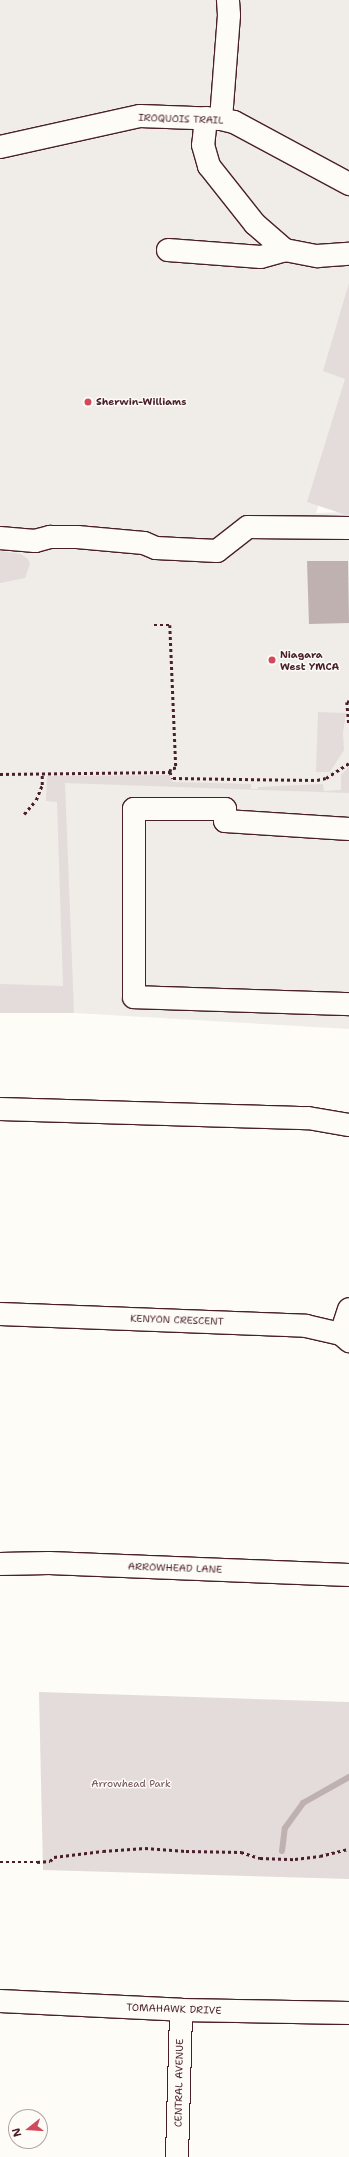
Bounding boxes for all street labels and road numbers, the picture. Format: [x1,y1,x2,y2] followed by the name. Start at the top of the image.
[138,112,224,126] street label: IROQUOIS TRAIL
[130,1312,224,1328] street label: KENYON CRESCENT
[128,1560,222,1576] street label: ARROWHEAD LANE
[126,2001,222,2017] street label: TOMAHAWK DRIVE
[172,2039,186,2127] street label: CENTRAL AVENUE

